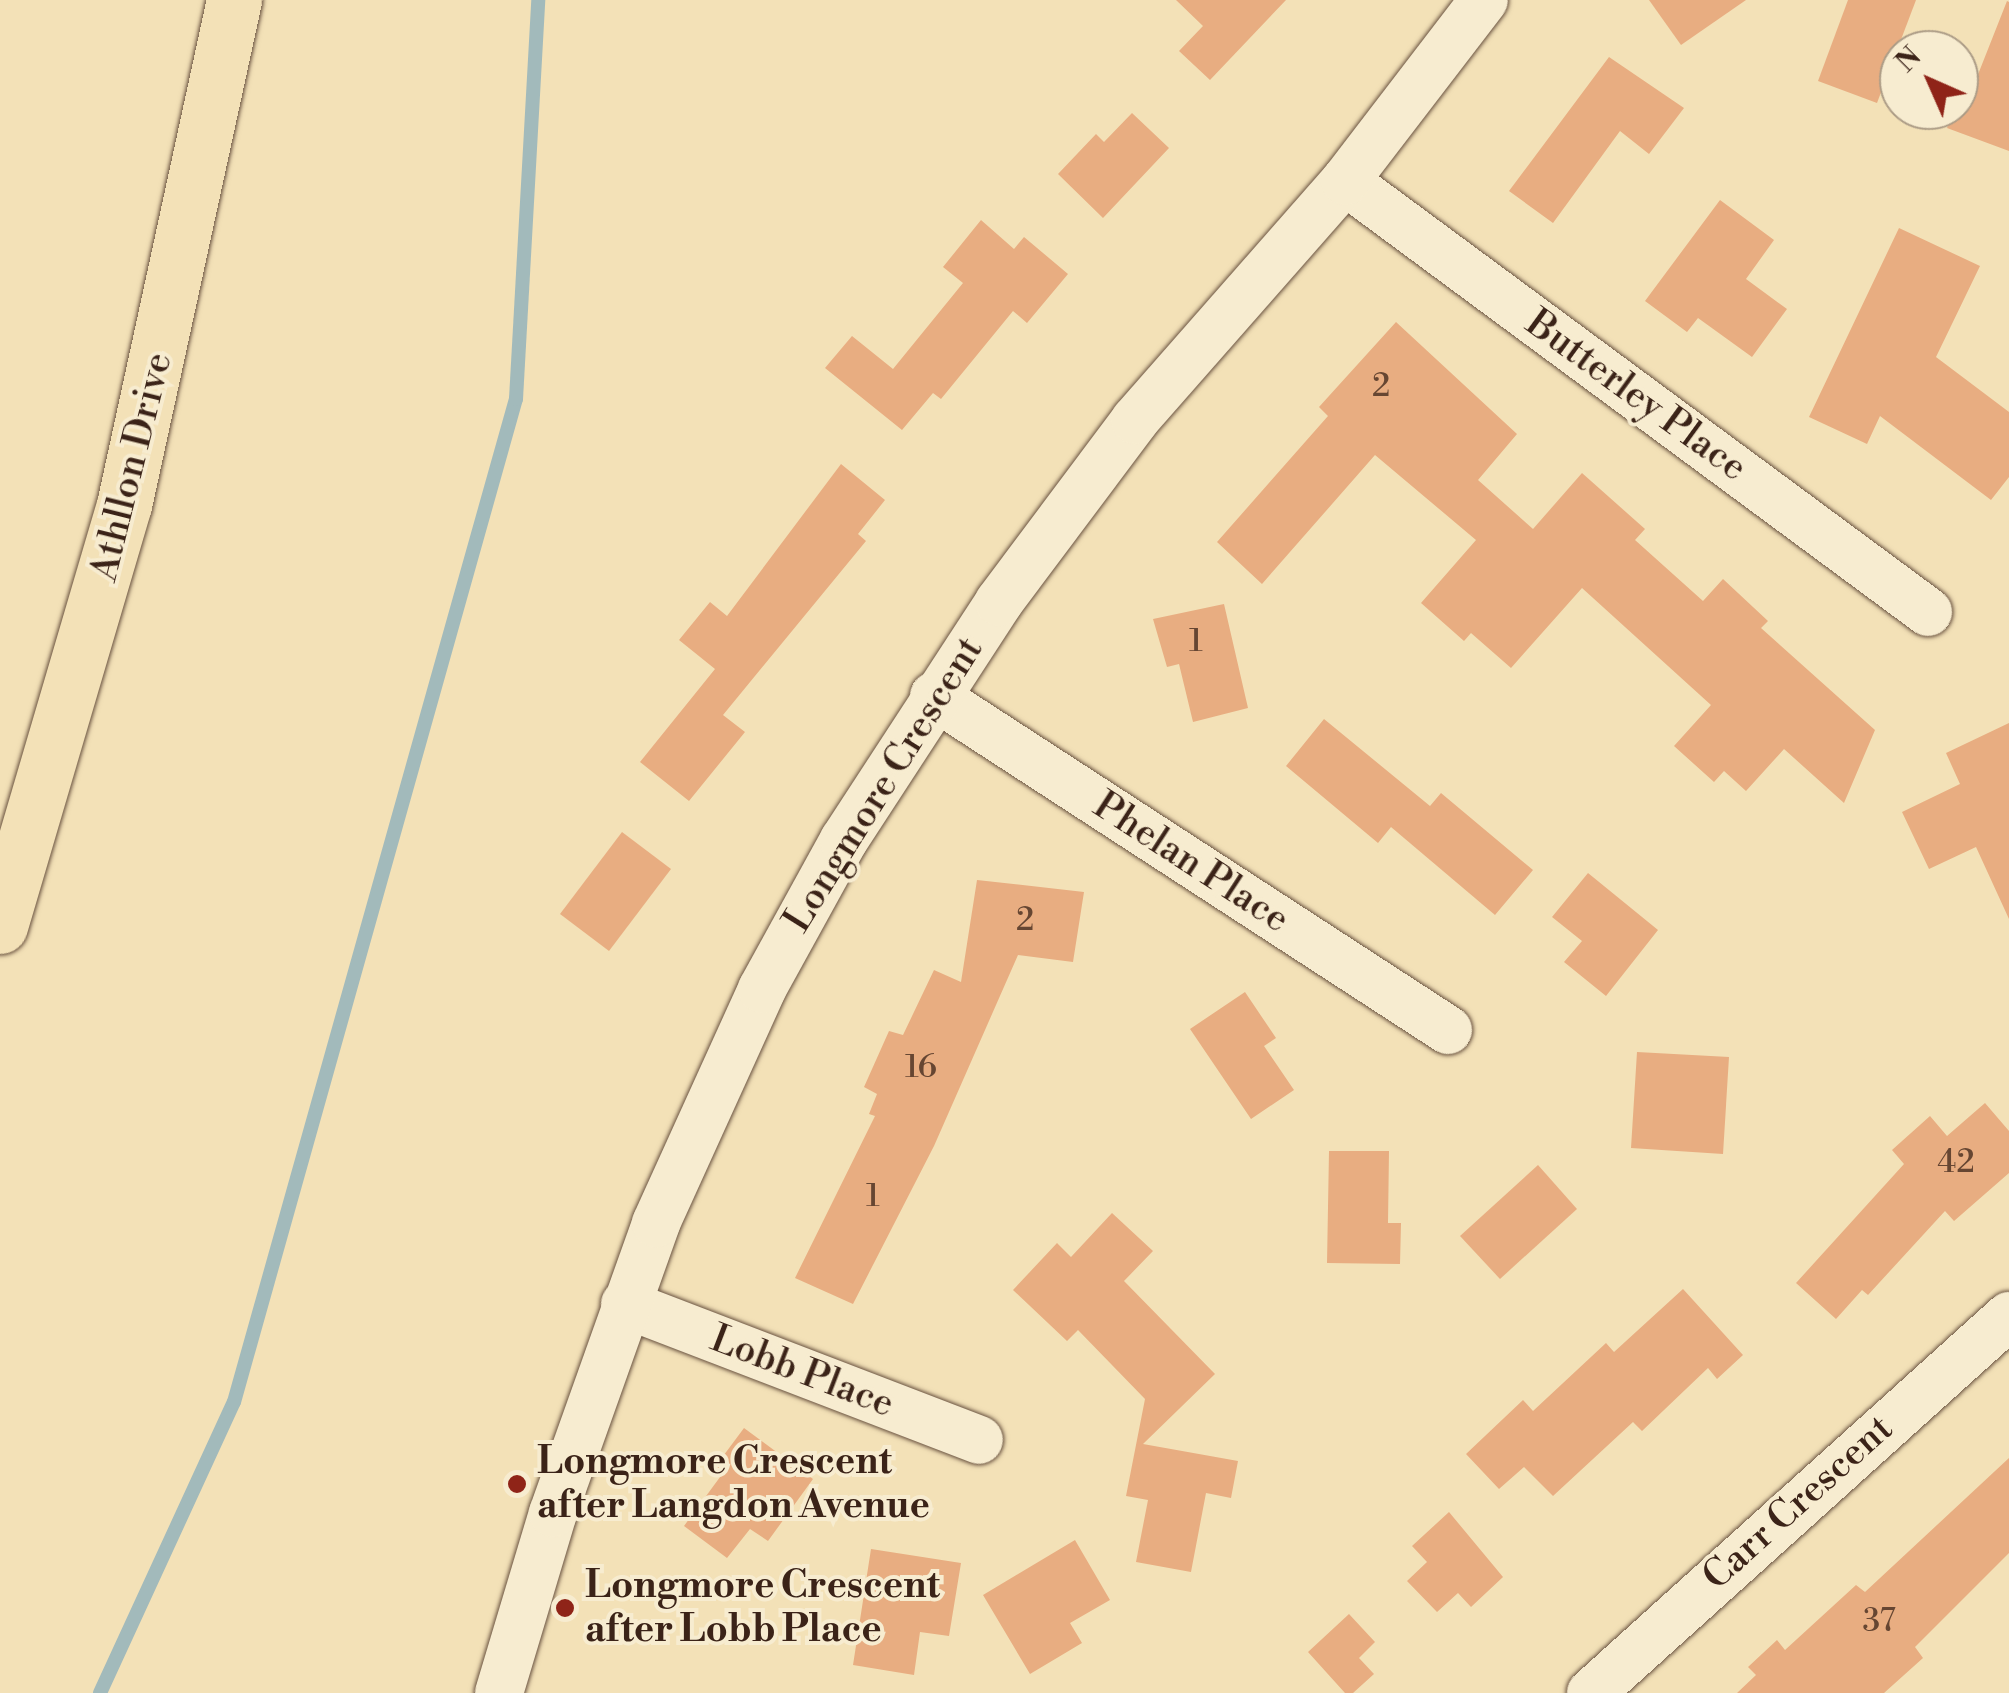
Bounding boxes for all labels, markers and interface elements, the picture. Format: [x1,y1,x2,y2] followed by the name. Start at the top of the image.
[1879,30,1979,130] north arrow
[1889,40,1929,80] text: N
[1517,301,1755,491] street label: Butterley Place
[82,348,182,586] street label: Athllon Drive
[1372,367,1390,405] house number: 2
[1189,622,1203,660] house number: 1
[775,629,993,941] street label: Longmore Crescent
[1085,783,1297,943] street label: Phelan Place
[1016,901,1034,939] house number: 2
[905,1048,937,1086] house number: 16
[1937,1143,1975,1181] house number: 42
[866,1177,880,1215] house number: 1
[704,1316,900,1428] street label: Lobb Place
[1694,1406,1902,1600] street label: Carr Crescent
[537,1439,930,1528] place label: Longmore Crescent after Langdon Avenue
[506,1473,528,1495] marker: Longmore Crescent after Langdon Avenue
[585,1563,940,1652] place label: Longmore Crescent after Lobb Place
[554,1597,576,1619] marker: Longmore Crescent after Lobb Place
[1862,1602,1896,1640] house number: 37

